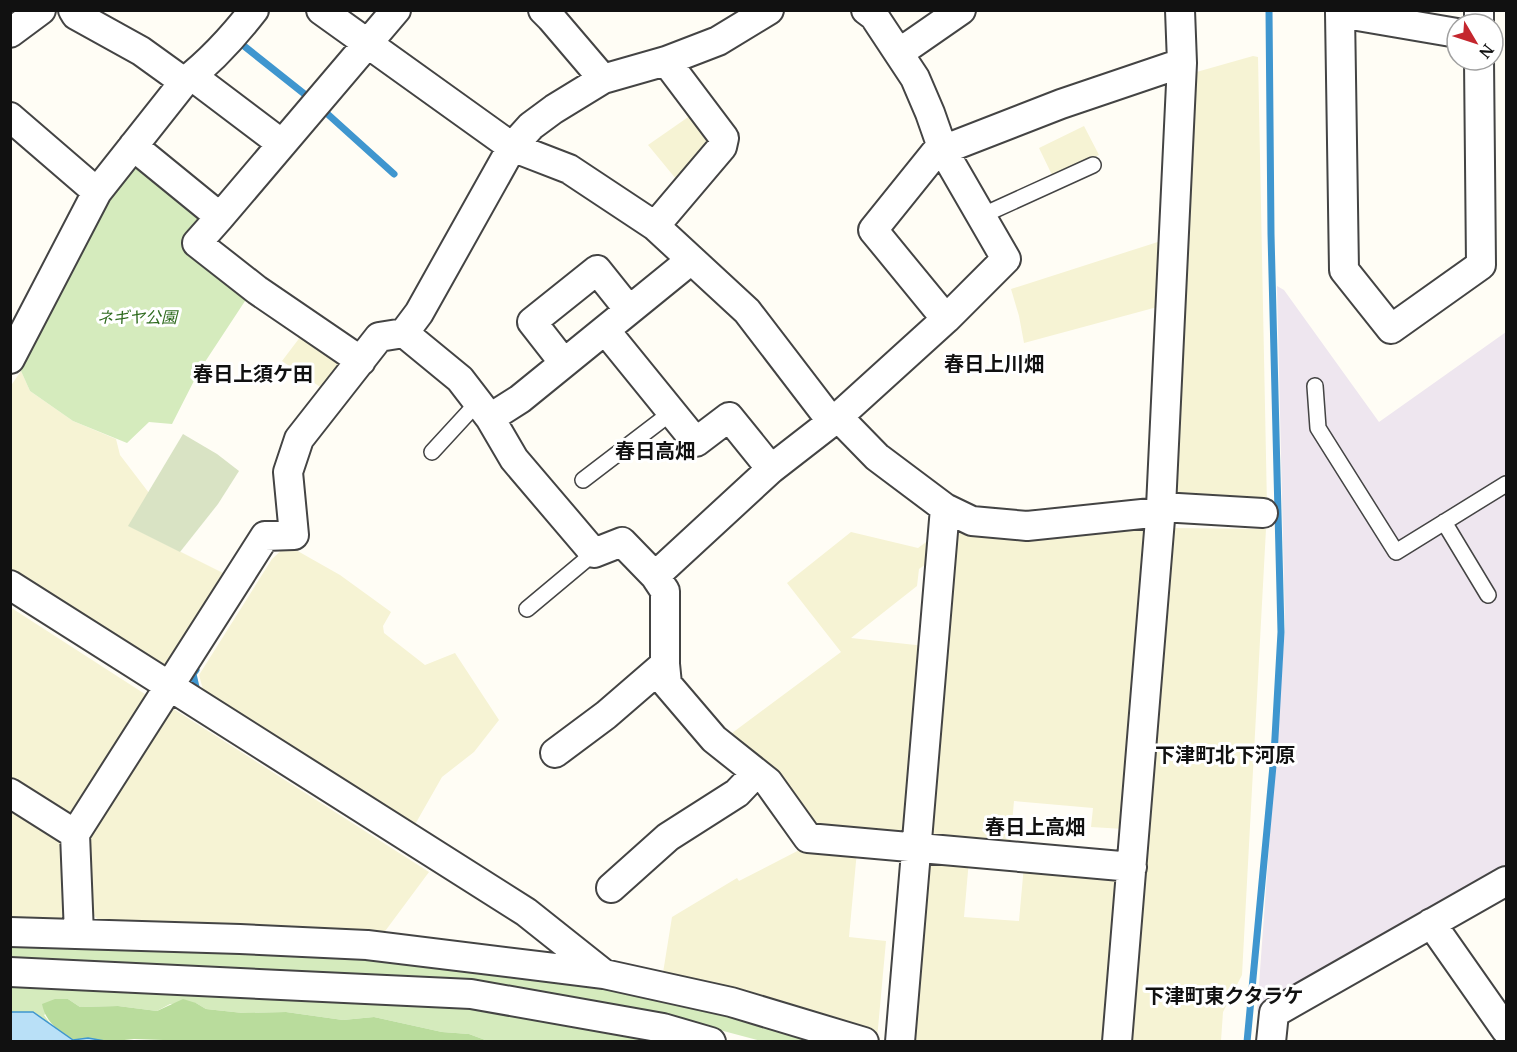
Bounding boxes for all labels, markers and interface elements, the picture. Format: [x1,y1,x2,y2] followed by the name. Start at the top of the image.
[1445,12,1505,72] north arrow
[1474,40,1499,64] text: N
[97,306,179,328] park label: ネギヤ公園
[944,350,1044,377] district label: 春日上川畑
[193,360,313,387] district label: 春日上須ケ田
[615,437,695,464] district label: 春日高畑
[1155,741,1295,768] district label: 下津町北下河原
[985,813,1085,840] district label: 春日上高畑
[1144,982,1304,1009] district label: 下津町東クタラケ

